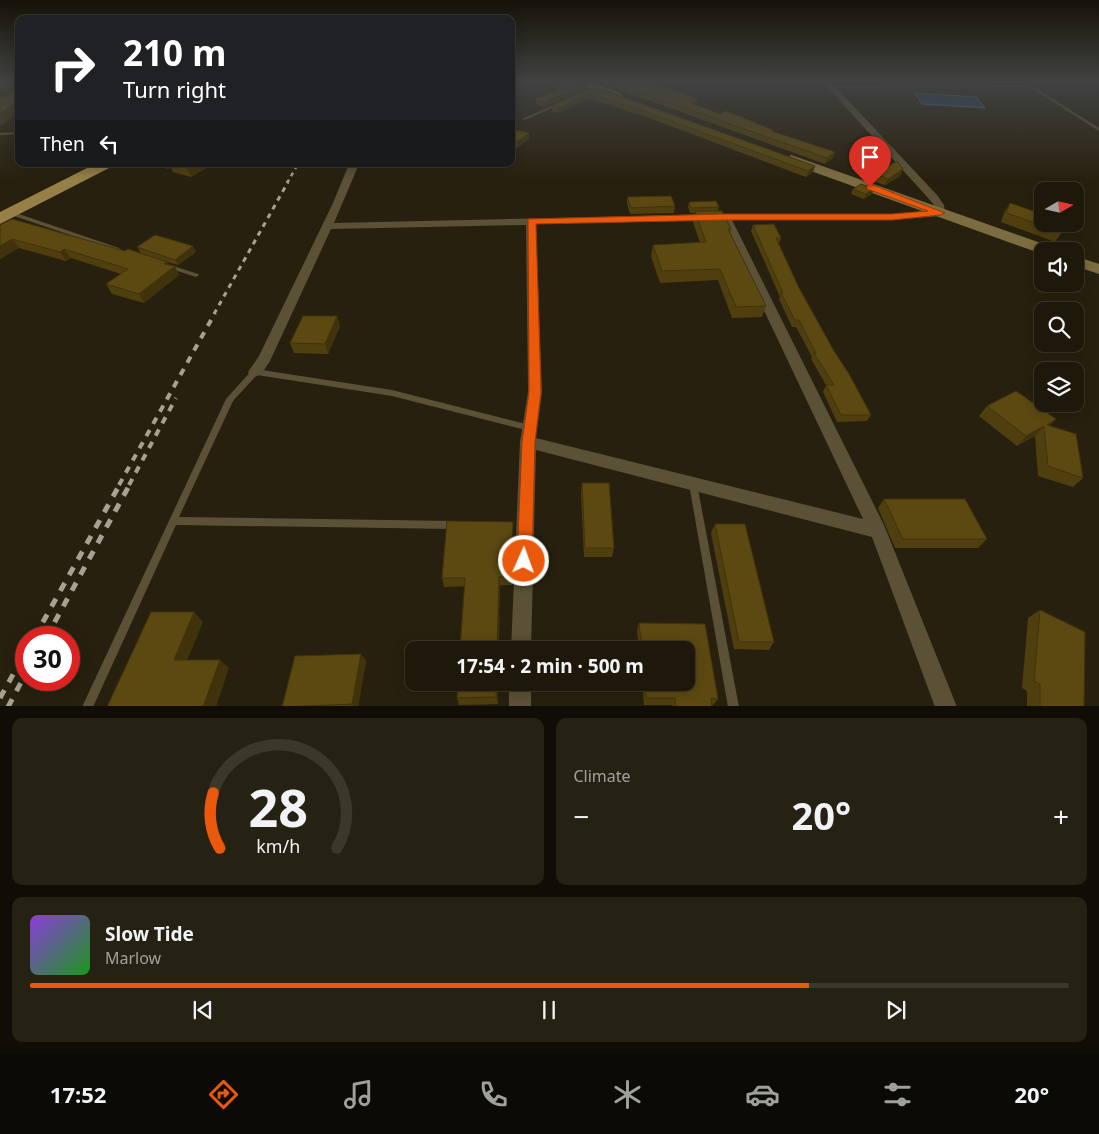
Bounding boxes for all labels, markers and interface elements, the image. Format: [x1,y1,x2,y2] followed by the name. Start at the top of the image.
[123,29,226,76] text: 210 m
[40,35,105,100] icon: right
[123,74,226,104] text: Turn right
[95,130,123,158] icon: left
[40,131,85,157] text: Then
[849,136,891,187] pin
[856,143,884,171] icon: arrive
[1034,182,1084,232] north arrow
[1034,182,1084,412] map controls
[1034,242,1084,292] button: sound
[1034,302,1084,352] button: search
[1034,362,1084,412] button: layers
[497,534,549,586] position arrow
[15,626,80,691] speed limit sign: 30
[456,653,644,679] text: 17:54 · 2 min · 500 m
[574,765,631,787] text: Climate
[248,771,308,842] text: 28
[791,789,851,841] text: 20°
[574,797,590,835] text: −
[1053,797,1069,835] text: +
[256,834,300,858] text: km/h
[105,921,194,947] text: Slow Tide
[105,947,161,969] text: Marlow
[189,996,217,1024] icon: previous
[535,996,563,1024] icon: pause
[882,996,910,1024] icon: next
[206,1077,241,1112] icon: directions
[341,1077,376,1112] icon: music
[476,1077,511,1112] icon: phone
[610,1077,645,1112] icon: climate
[745,1077,780,1112] icon: car
[880,1077,915,1112] icon: filters
[50,1079,106,1109] text: 17:52
[1015,1079,1049,1109] text: 20°

